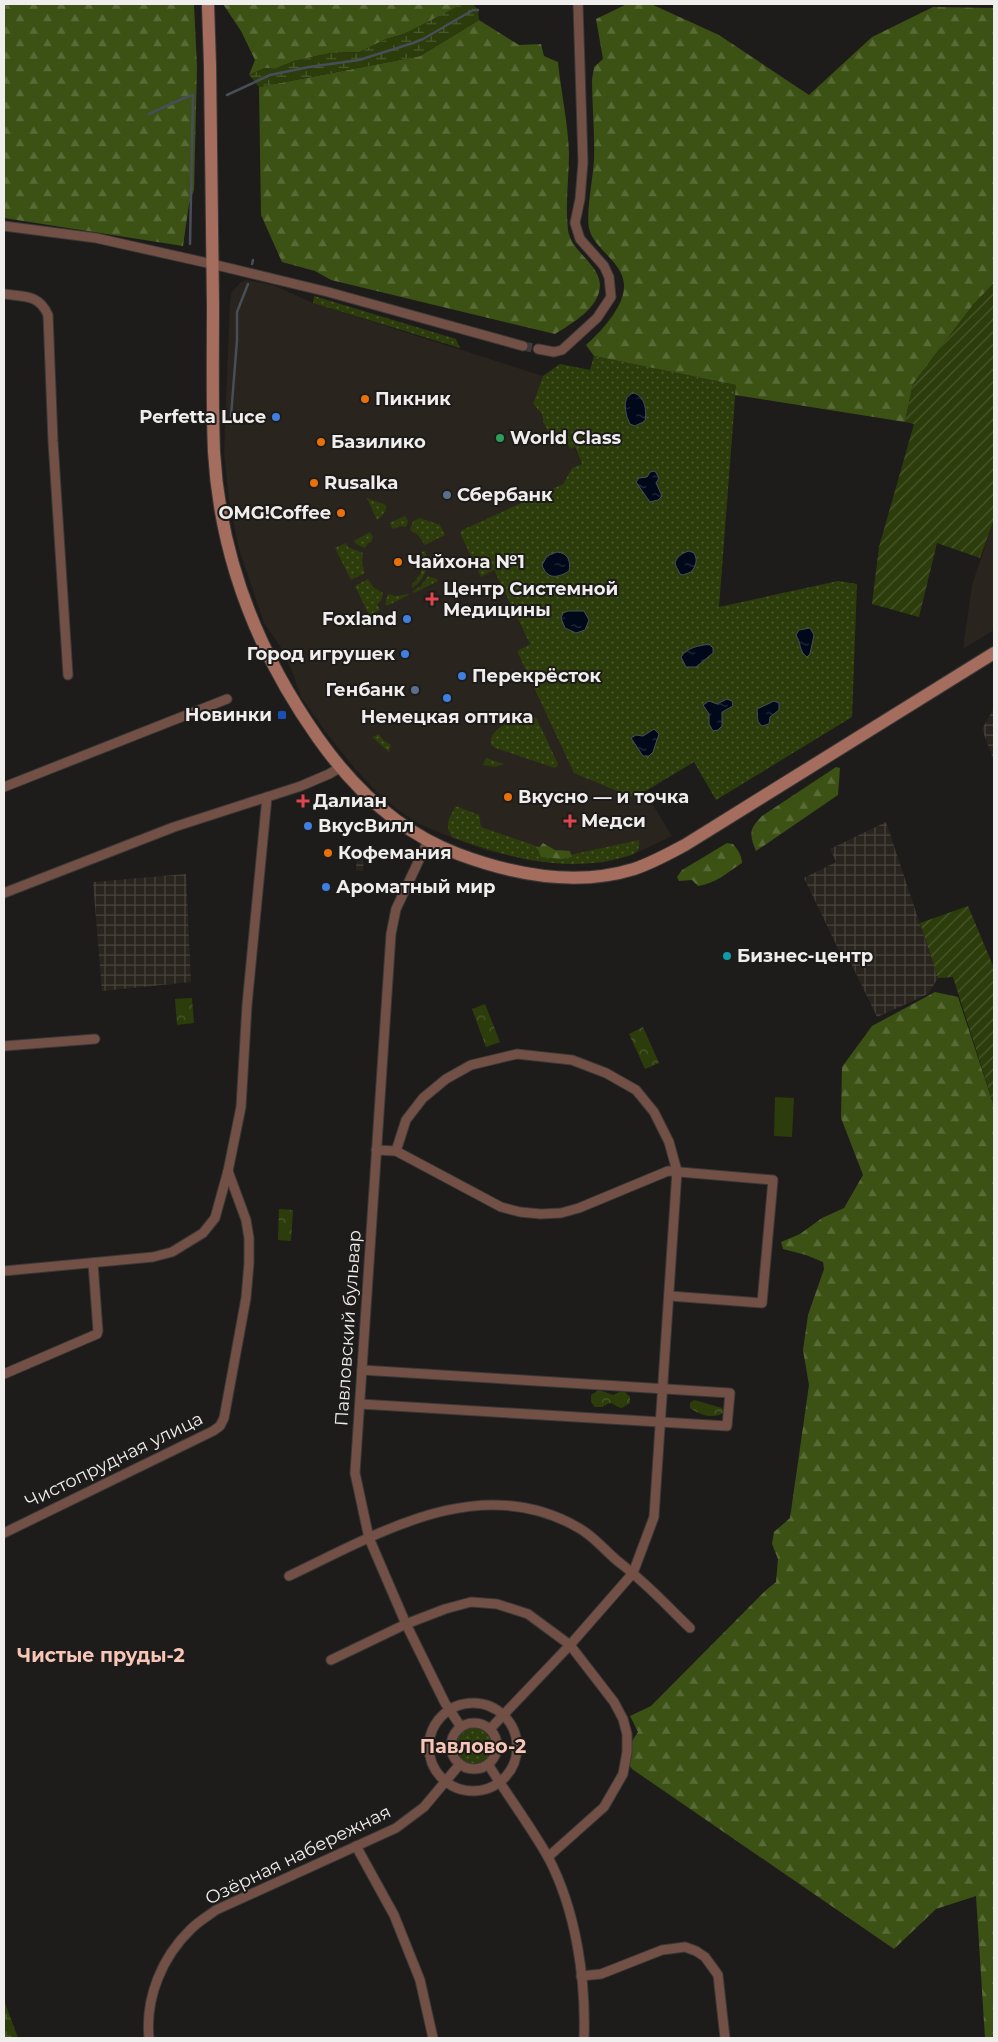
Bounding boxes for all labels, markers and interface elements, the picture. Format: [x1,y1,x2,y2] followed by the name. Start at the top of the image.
[375,388,451,410] place label: Пикник
[359,393,371,405] marker: Пикник
[139,406,266,428] place label: Perfetta Luce
[270,411,282,423] marker: Perfetta Luce
[510,427,622,449] place label: World Class
[331,431,426,453] place label: Базилико
[494,432,506,444] marker: World Class
[315,436,327,448] marker: Базилико
[324,472,398,494] place label: Rusalka
[308,477,320,489] marker: Rusalka
[457,484,553,506] place label: Сбербанк
[441,489,453,501] marker: Сбербанк
[218,502,331,524] place label: OMG!Coffee
[335,507,347,519] marker: OMG!Coffee
[408,551,525,573] place label: Чайхона №1
[392,556,404,568] marker: Чайхона №1
[443,578,618,621] place label: Центр Системной Медицины
[425,592,439,606] marker: Центр Системной Медицины
[322,608,397,630] place label: Foxland
[401,613,413,625] marker: Foxland
[247,643,395,665] place label: Город игрушек
[399,648,411,660] marker: Город игрушек
[472,665,602,687] place label: Перекрёсток
[456,670,468,682] marker: Перекрёсток
[325,679,405,701] place label: Генбанк
[409,684,421,696] marker: Генбанк
[441,692,453,704] marker: Немецкая оптика
[185,704,272,726] place label: Новинки
[361,706,533,728] place label: Немецкая оптика
[276,709,288,721] marker: Новинки
[518,786,689,808] place label: Вкусно — и точка
[313,790,387,812] place label: Далиан
[502,791,514,803] marker: Вкусно — и точка
[297,795,309,807] marker: Далиан
[581,810,646,832] place label: Медси
[563,814,577,828] marker: Медси
[318,815,414,837] place label: ВкусВилл
[302,820,314,832] marker: ВкусВилл
[338,842,451,864] place label: Кофемания
[322,847,334,859] marker: Кофемания
[336,876,496,898] place label: Ароматный мир
[320,881,332,893] marker: Ароматный мир
[737,945,873,967] place label: Бизнес-центр
[721,950,733,962] marker: Бизнес-центр
[330,1229,366,1427] street label: Павловский бульвар
[22,1407,206,1513] street label: Чистопрудная улица
[17,1644,185,1667] district label: Чистые пруды-2
[420,1735,526,1758] district label: Павлово-2
[202,1800,394,1910] street label: Озёрная набережная

